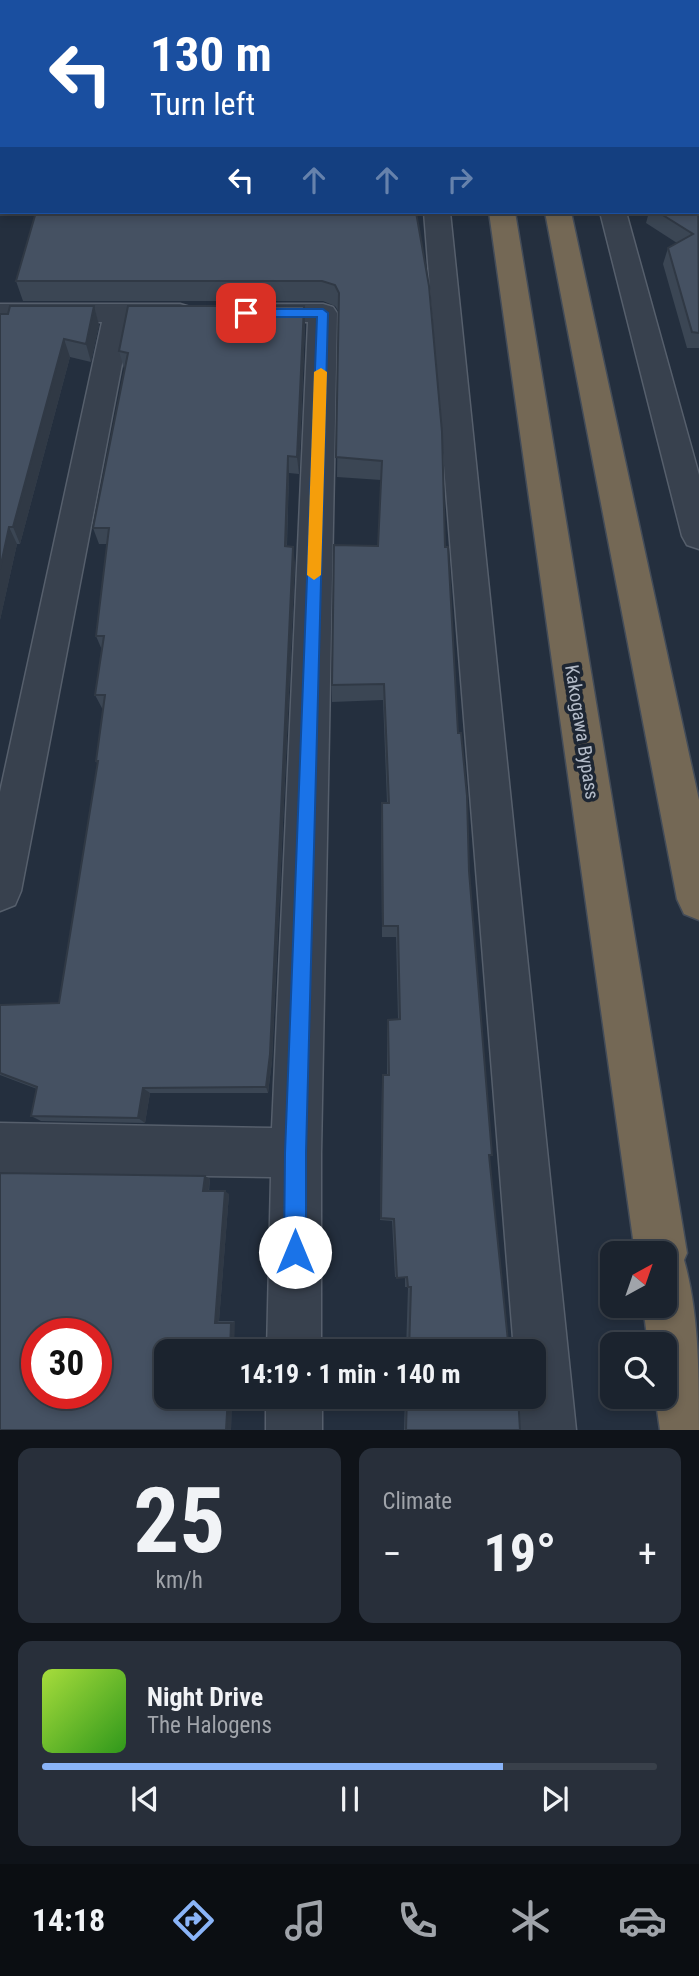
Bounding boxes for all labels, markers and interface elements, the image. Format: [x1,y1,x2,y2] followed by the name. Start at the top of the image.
[150,26,272,83] text: 130 m
[35,28,126,119] icon: left
[150,85,255,123] text: Turn left
[222,161,260,199] icon: left
[295,161,333,199] icon: ahead
[368,161,406,199] icon: ahead
[441,161,479,199] icon: right
[216,283,276,343] pin
[227,294,265,332] icon: arrive
[560,663,604,801] street label: Kakogawa Bypass
[258,1215,332,1289] position arrow
[600,1241,677,1318] north arrow
[600,1241,677,1409] map controls
[21,1318,112,1409] speed limit sign: 30
[600,1332,677,1409] button: search
[240,1359,460,1389] text: 14:19 · 1 min · 140 m
[133,1468,225,1574] text: 25
[383,1488,452,1515] text: Climate
[483,1523,556,1584] text: 19°
[383,1532,402,1576] text: −
[638,1532,657,1576] text: +
[156,1567,203,1594] text: km/h
[147,1682,263,1712] text: Night Drive
[147,1712,272,1739] text: The Halogens
[126,1780,164,1818] icon: previous
[331,1780,369,1818] icon: pause
[536,1780,574,1818] icon: next
[169,1896,218,1945] icon: directions
[281,1896,330,1945] icon: music
[393,1896,442,1945] icon: phone
[506,1896,555,1945] icon: climate
[618,1896,667,1945] icon: car
[32,1901,105,1939] text: 14:18

